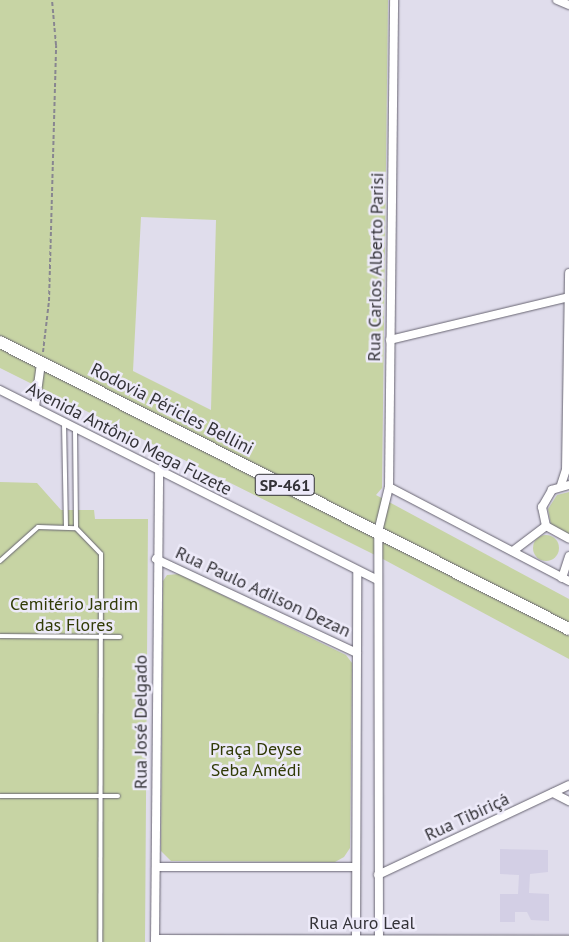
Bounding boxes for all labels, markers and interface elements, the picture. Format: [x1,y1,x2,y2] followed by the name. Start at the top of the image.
[364,172,388,362] street label: Rua Carlos Alberto Parisi
[87,359,257,459] street label: Rodovia Péricles Bellini
[22,378,236,500] street label: Avenida Antônio Mega Fuzete
[254,472,316,498] road number: SP-461
[172,542,354,642] street label: Rua Paulo Adilson Dezan
[10,594,138,636] park label: Cemitério Jardim das Flores
[130,655,152,789] street label: Rua José Delgado
[210,739,302,782] park label: Praça Deyse Seba Amédi
[421,788,513,846] street label: Rua Tibiriçá
[309,912,415,934] street label: Rua Auro Leal

